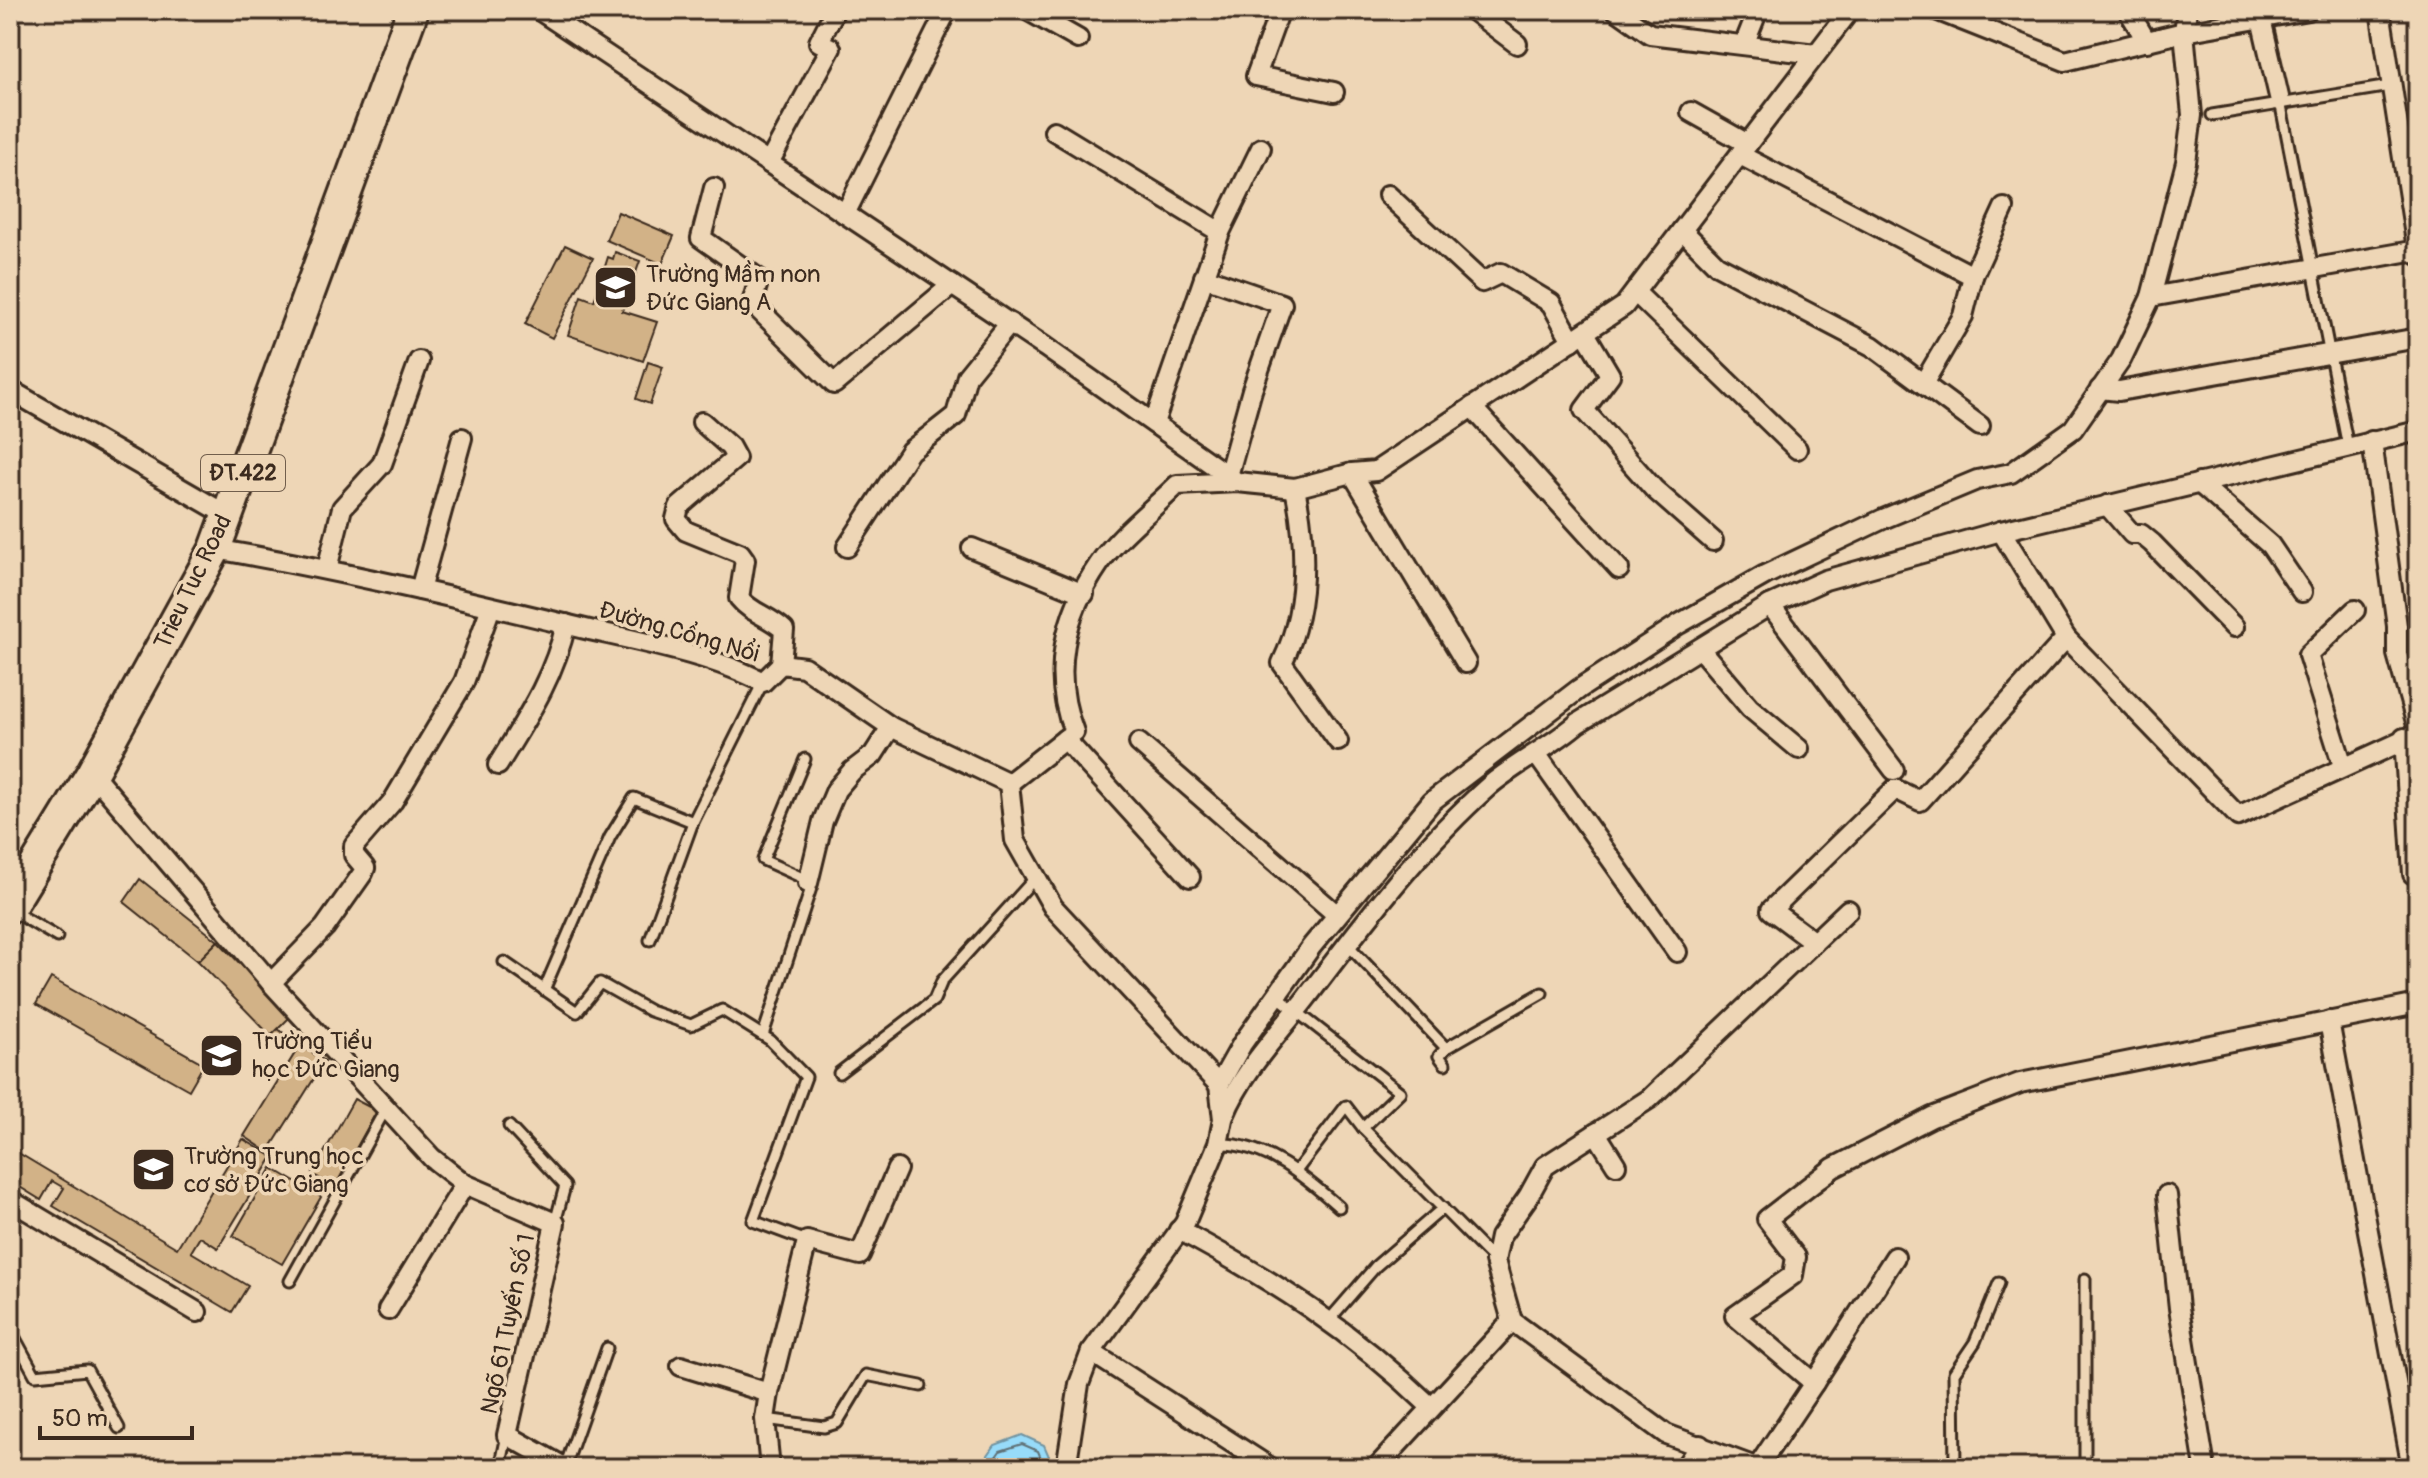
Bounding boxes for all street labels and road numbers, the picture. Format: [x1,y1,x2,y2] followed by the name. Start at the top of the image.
[201,455,285,491] road number: ĐT.422
[148,510,238,654] street label: Trieu Tuc Road
[596,594,763,669] street label: Đường Cổng Nổi
[475,1231,541,1417] street label: Ngõ 61 Tuyến Số 1

